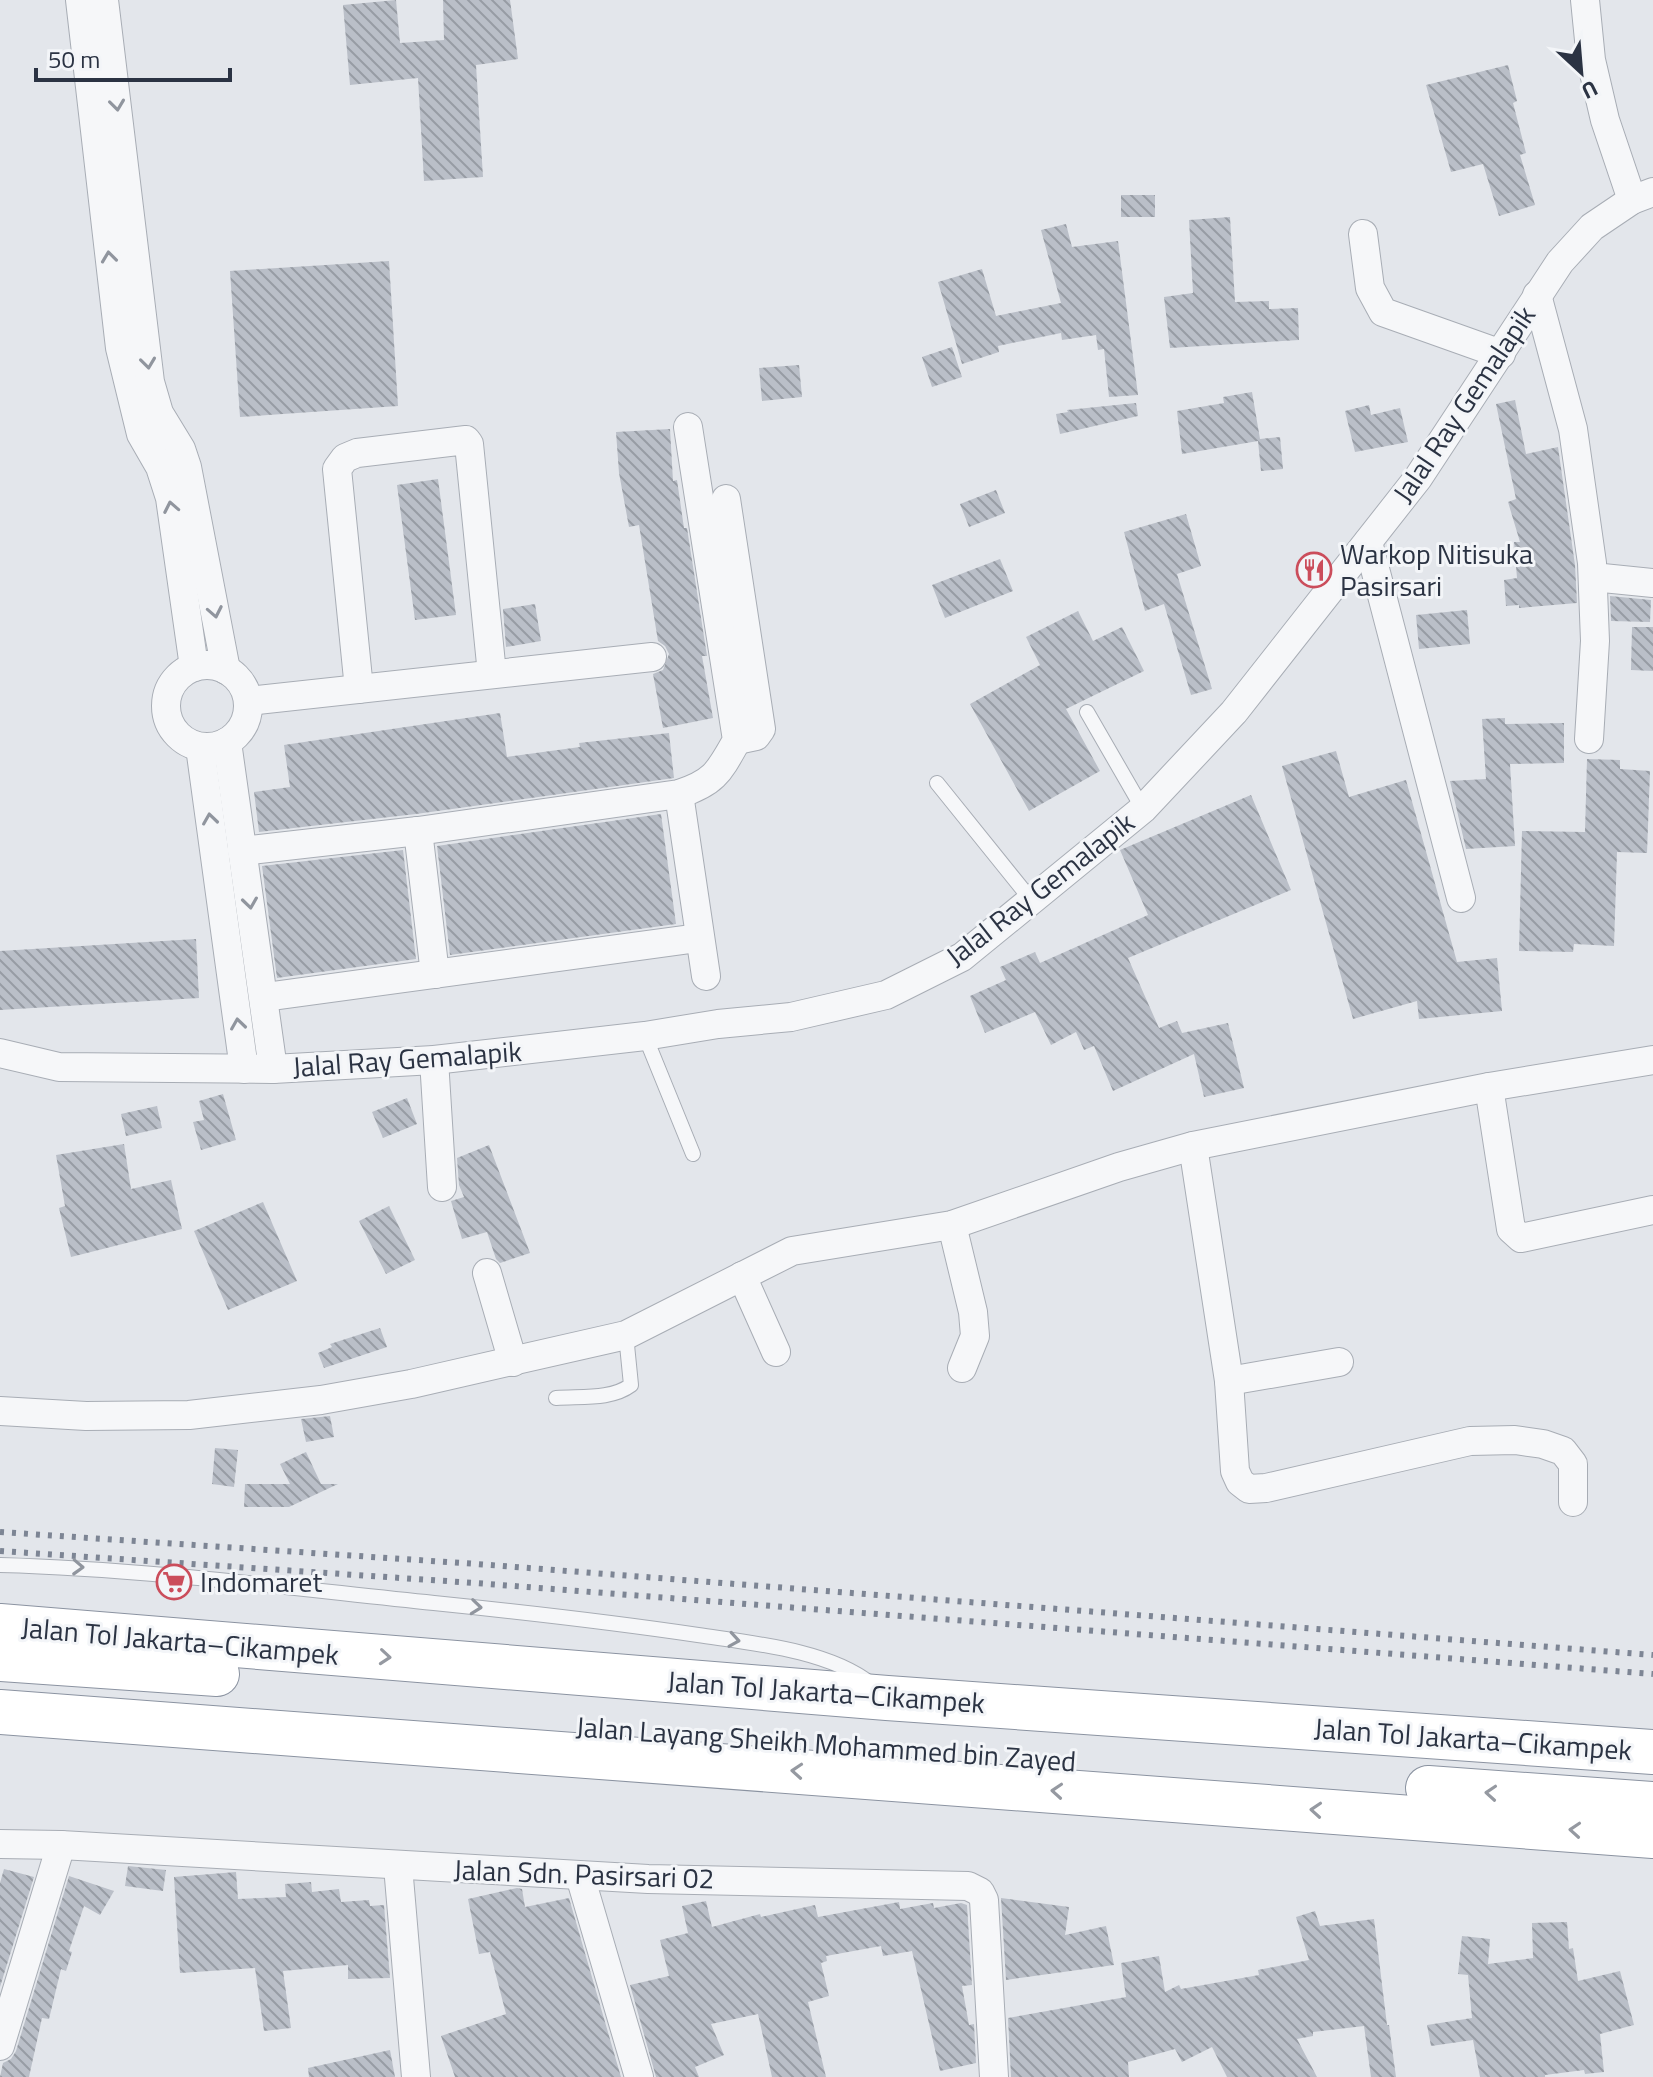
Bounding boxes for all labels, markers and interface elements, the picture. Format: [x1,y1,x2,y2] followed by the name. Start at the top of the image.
[36,32,230,82] scale bar
[1541,32,1621,112] north arrow
[48,41,100,77] text: 50 m
[1576,72,1604,108] text: U
[108,98,125,112] one-way arrow
[101,250,118,263] one-way arrow
[1382,296,1546,511] street label: Jalal Ray Gemalapik
[139,357,156,370] one-way arrow
[164,500,181,514] one-way arrow
[1340,532,1533,607] place label: Warkop Nitisuka Pasirsari
[1295,551,1333,589] restaurant icon: Warkop Nitisuka Pasirsari
[205,605,222,619] one-way arrow
[936,801,1143,976] street label: Jalal Ray Gemalapik
[202,812,219,826] one-way arrow
[241,896,258,909] one-way arrow
[230,1017,247,1031] one-way arrow
[291,1029,523,1088] street label: Jalal Ray Gemalapik
[72,1559,85,1576] one-way arrow
[200,1560,322,1603] place label: Indomaret
[155,1563,193,1601] supermarket icon: Indomaret
[470,1599,483,1616] one-way arrow
[20,1605,341,1676] street label: Jalan Tol Jakarta–Cikampek
[727,1631,741,1648] one-way arrow
[379,1648,392,1665] one-way arrow
[666,1659,986,1724] street label: Jalan Tol Jakarta–Cikampek
[574,1705,1078,1782] street label: Jalan Layang Sheikh Mohammed bin Zayed
[1313,1706,1633,1771] street label: Jalan Tol Jakarta–Cikampek
[790,1763,803,1780] one-way arrow
[1050,1783,1063,1800] one-way arrow
[1484,1785,1497,1802] one-way arrow
[1309,1802,1322,1819] one-way arrow
[1568,1822,1581,1839] one-way arrow
[453,1847,715,1900] street label: Jalan Sdn. Pasirsari 02

